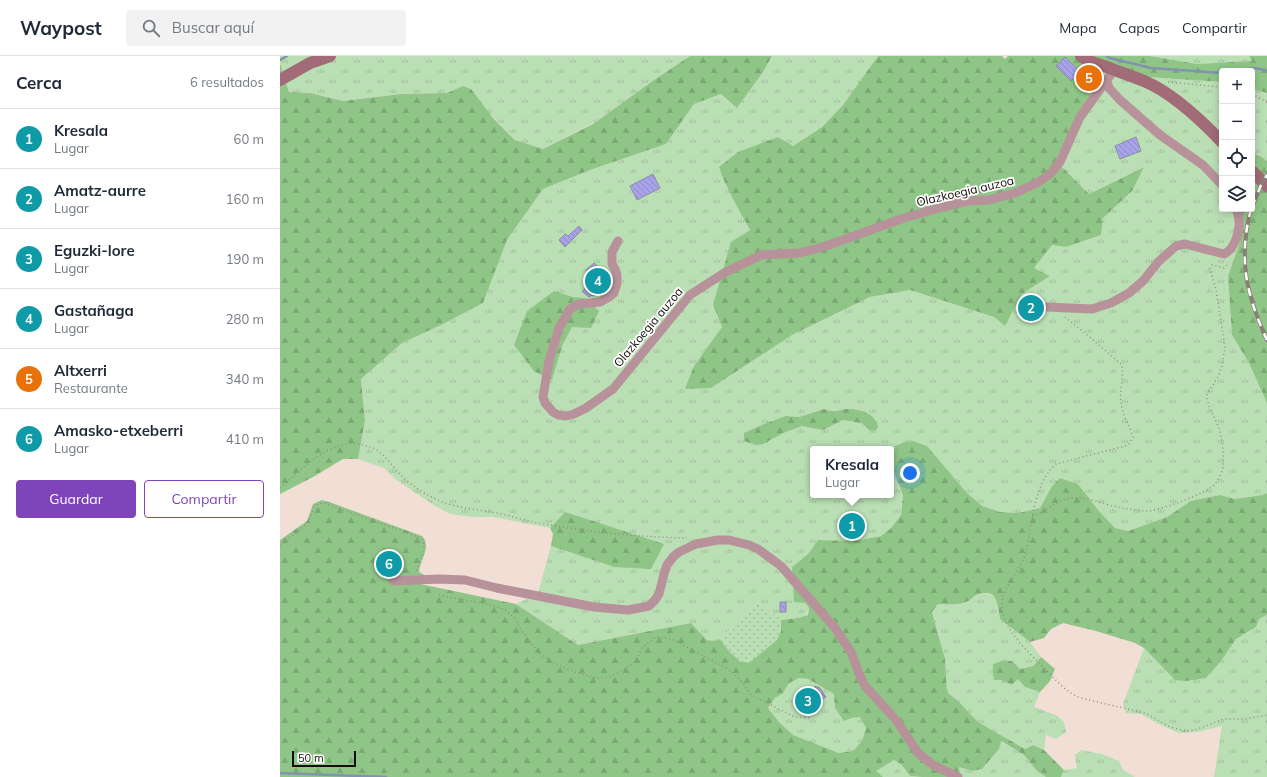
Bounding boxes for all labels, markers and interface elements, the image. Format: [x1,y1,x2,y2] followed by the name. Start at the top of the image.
[126,10,406,46] search box
[20,16,102,40] text: Waypost
[140,17,162,39] icon: search
[172,18,254,37] text: Buscar aquí
[1059,19,1097,37] text: Mapa
[1119,19,1160,37] text: Capas
[1182,19,1247,37] text: Compartir
[1076,63,1102,93] pin: 5
[1219,68,1255,212] map controls
[1219,68,1255,104] button: +
[16,72,62,93] text: Cerca
[190,74,264,90] text: 6 resultados
[1219,104,1255,140] button: −
[54,121,108,140] text: Kresala
[25,131,33,147] text: 1
[234,131,264,147] text: 60 m
[54,140,89,156] text: Lugar
[1219,140,1255,176] button: locate
[915,172,1015,210] street label: Olazkoegia auzoa
[1219,176,1255,212] button: layers
[54,181,146,200] text: Amatz-aurre
[25,191,33,207] text: 2
[226,191,264,207] text: 160 m
[54,200,89,216] text: Lugar
[54,241,135,260] text: Eguzki-lore
[25,251,33,267] text: 3
[226,251,264,267] text: 190 m
[54,260,89,276] text: Lugar
[585,266,611,296] pin: 4
[610,284,686,370] street label: Olazkoegia auzoa
[1018,293,1044,323] pin: 2
[54,301,134,320] text: Gastañaga
[25,311,33,327] text: 4
[226,311,264,327] text: 280 m
[54,320,89,336] text: Lugar
[54,361,107,380] text: Altxerri
[25,371,33,387] text: 5
[226,371,264,387] text: 340 m
[54,380,128,396] text: Restaurante
[54,421,183,440] text: Amasko-etxeberri
[25,431,33,447] text: 6
[226,431,264,447] text: 410 m
[54,440,89,456] text: Lugar
[810,446,894,498] popup
[825,455,879,474] text: Kresala
[900,463,920,483] your location
[825,474,860,490] text: Lugar
[16,480,136,518] button: Guardar
[144,480,264,518] button: Compartir
[839,511,865,541] pin: 1
[376,549,402,579] pin: 6
[795,686,821,716] pin: 3
[292,749,356,768] scale bar
[298,751,324,765] text: 50 m

